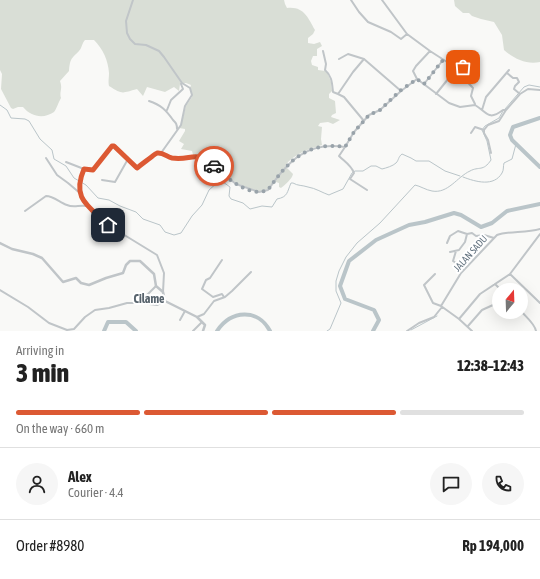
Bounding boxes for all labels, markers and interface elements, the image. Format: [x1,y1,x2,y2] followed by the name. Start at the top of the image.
[446,50,480,84] pin
[452,56,474,78] icon: bag
[194,146,234,186] courier
[203,155,225,177] icon: car
[91,208,125,242] pin
[97,214,119,236] icon: home
[451,233,489,274] street label: JALAN SADU
[492,283,528,319] north arrow
[492,283,528,319] map controls
[133,292,165,306] district label: Cilame
[16,343,64,358] text: Arriving in
[457,357,524,374] text: 12:38–12:43
[16,358,69,388] text: 3 min
[16,421,104,436] text: On the way · 660 m
[16,463,58,505] button: person
[430,463,472,505] button: chat
[482,463,524,505] button: phone
[68,468,92,485] text: Alex
[68,485,124,500] text: Courier · 4.4
[16,537,84,554] text: Order #8980
[462,537,524,554] text: Rp 194,000

